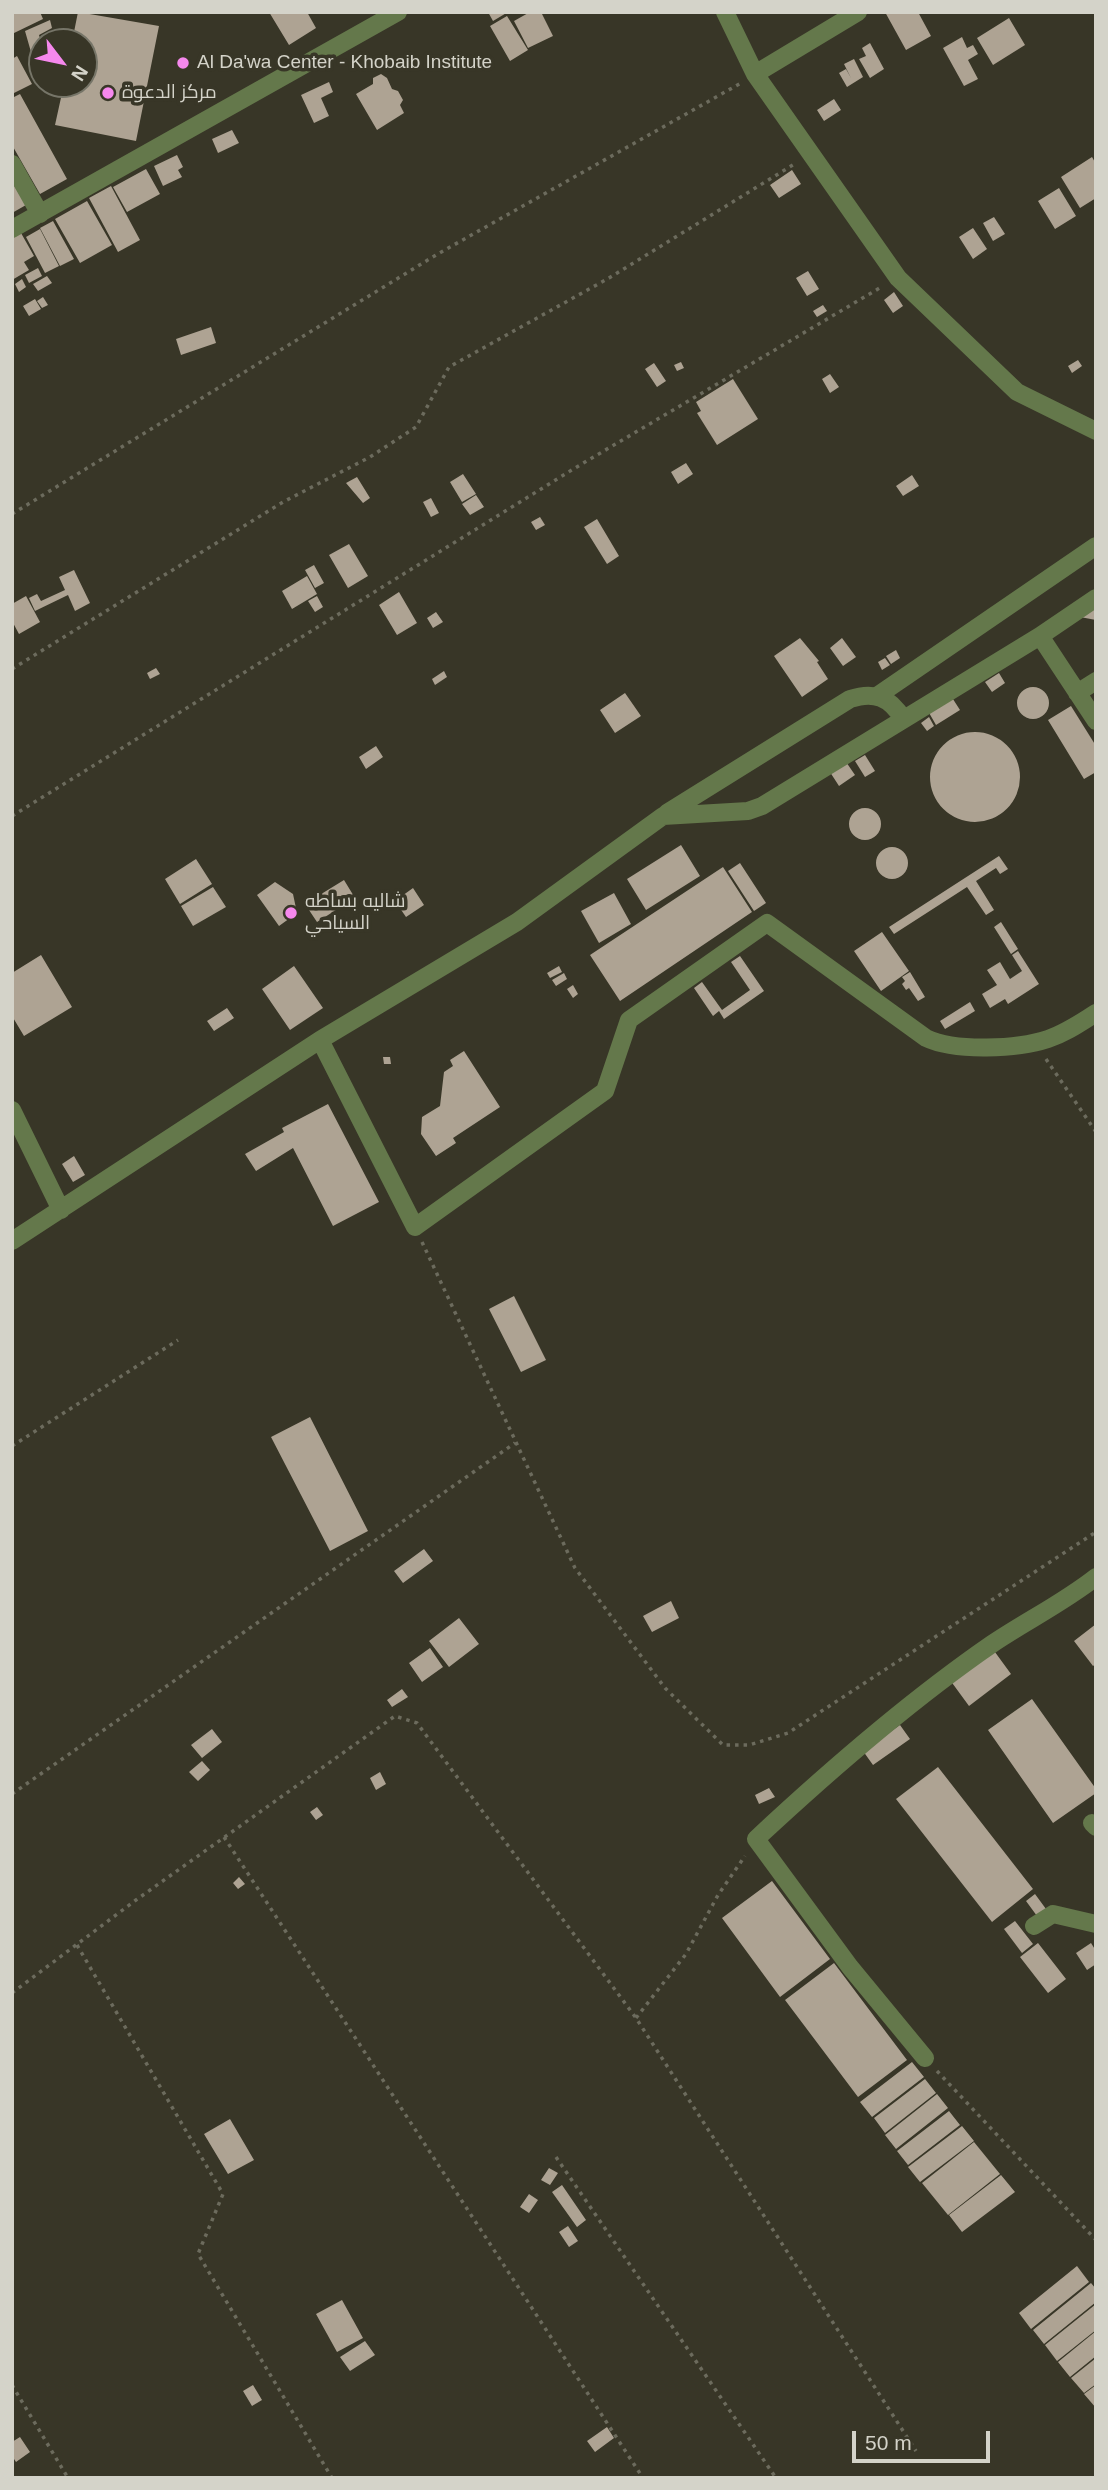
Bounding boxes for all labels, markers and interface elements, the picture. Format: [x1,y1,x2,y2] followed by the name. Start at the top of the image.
[28,28,98,98] north arrow
[197,52,492,74] place label: Al Da'wa Center - Khobaib Institute
[175,55,191,71] marker: Al Da'wa Center - Khobaib Institute
[67,62,92,85] text: N
[122,82,217,104] place label: مركز الدعوة
[100,85,116,101] marker: مركز الدعوة
[305,891,406,935] place label: شاليه بساطه السياحي
[283,905,299,921] marker: شاليه بساطه السياحي
[856,2416,994,2460] scale bar
[865,2431,912,2454] text: 50 m

